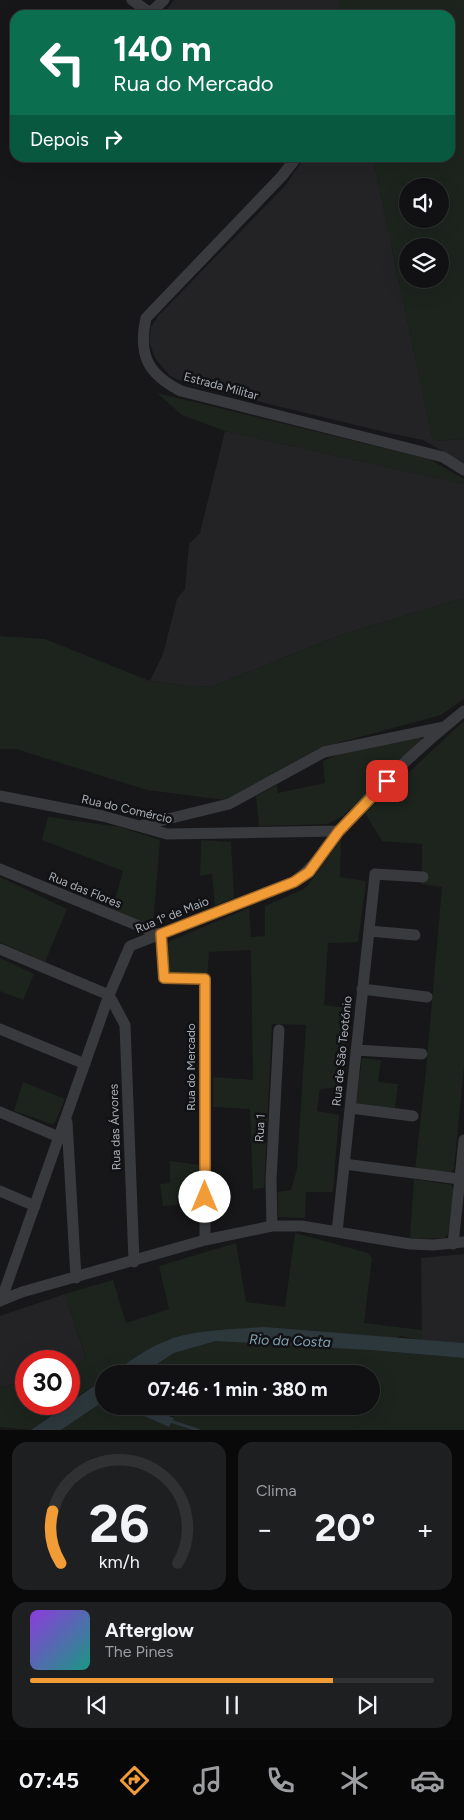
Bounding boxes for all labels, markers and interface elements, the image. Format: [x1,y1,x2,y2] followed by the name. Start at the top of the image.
[113,28,211,70] text: 140 m
[30,30,95,95] icon: left
[113,70,274,97] text: Rua do Mercado
[99,125,127,153] icon: right
[30,128,89,151] text: Depois
[399,178,449,288] map controls
[399,178,449,228] button: sound
[399,238,449,288] button: layers
[182,369,260,403] street label: Estrada Militar
[366,760,408,802] pin
[373,767,401,795] icon: arrive
[80,792,174,826] street label: Rua do Comércio
[47,869,124,911] street label: Rua das Flores
[133,894,211,936] street label: Rua 1º de Maio
[329,995,355,1107] street label: Rua de São Teotónio
[184,1023,198,1111] street label: Rua do Mercado
[106,1083,124,1170] street label: Rua das Árvores
[252,1114,268,1142] street label: Rua 1
[178,1170,230,1222] position arrow
[249,1331,331,1351] water label: Rio da Costa
[15,1350,80,1415] speed limit sign: 30
[147,1378,328,1401] text: 07:46 · 1 min · 380 m
[256,1481,297,1500] text: Clima
[89,1493,149,1555] text: 26
[315,1505,376,1551] text: 20°
[256,1512,273,1546] text: −
[417,1512,434,1546] text: +
[99,1551,139,1572] text: km/h
[105,1619,194,1642] text: Afterglow
[105,1642,174,1661] text: The Pines
[83,1691,111,1719] icon: previous
[218,1691,246,1719] icon: pause
[353,1691,381,1719] icon: next
[117,1763,152,1798] icon: directions
[190,1763,225,1798] icon: music
[263,1763,298,1798] icon: phone
[337,1763,372,1798] icon: climate
[410,1763,445,1798] icon: car
[19,1767,79,1794] text: 07:45

